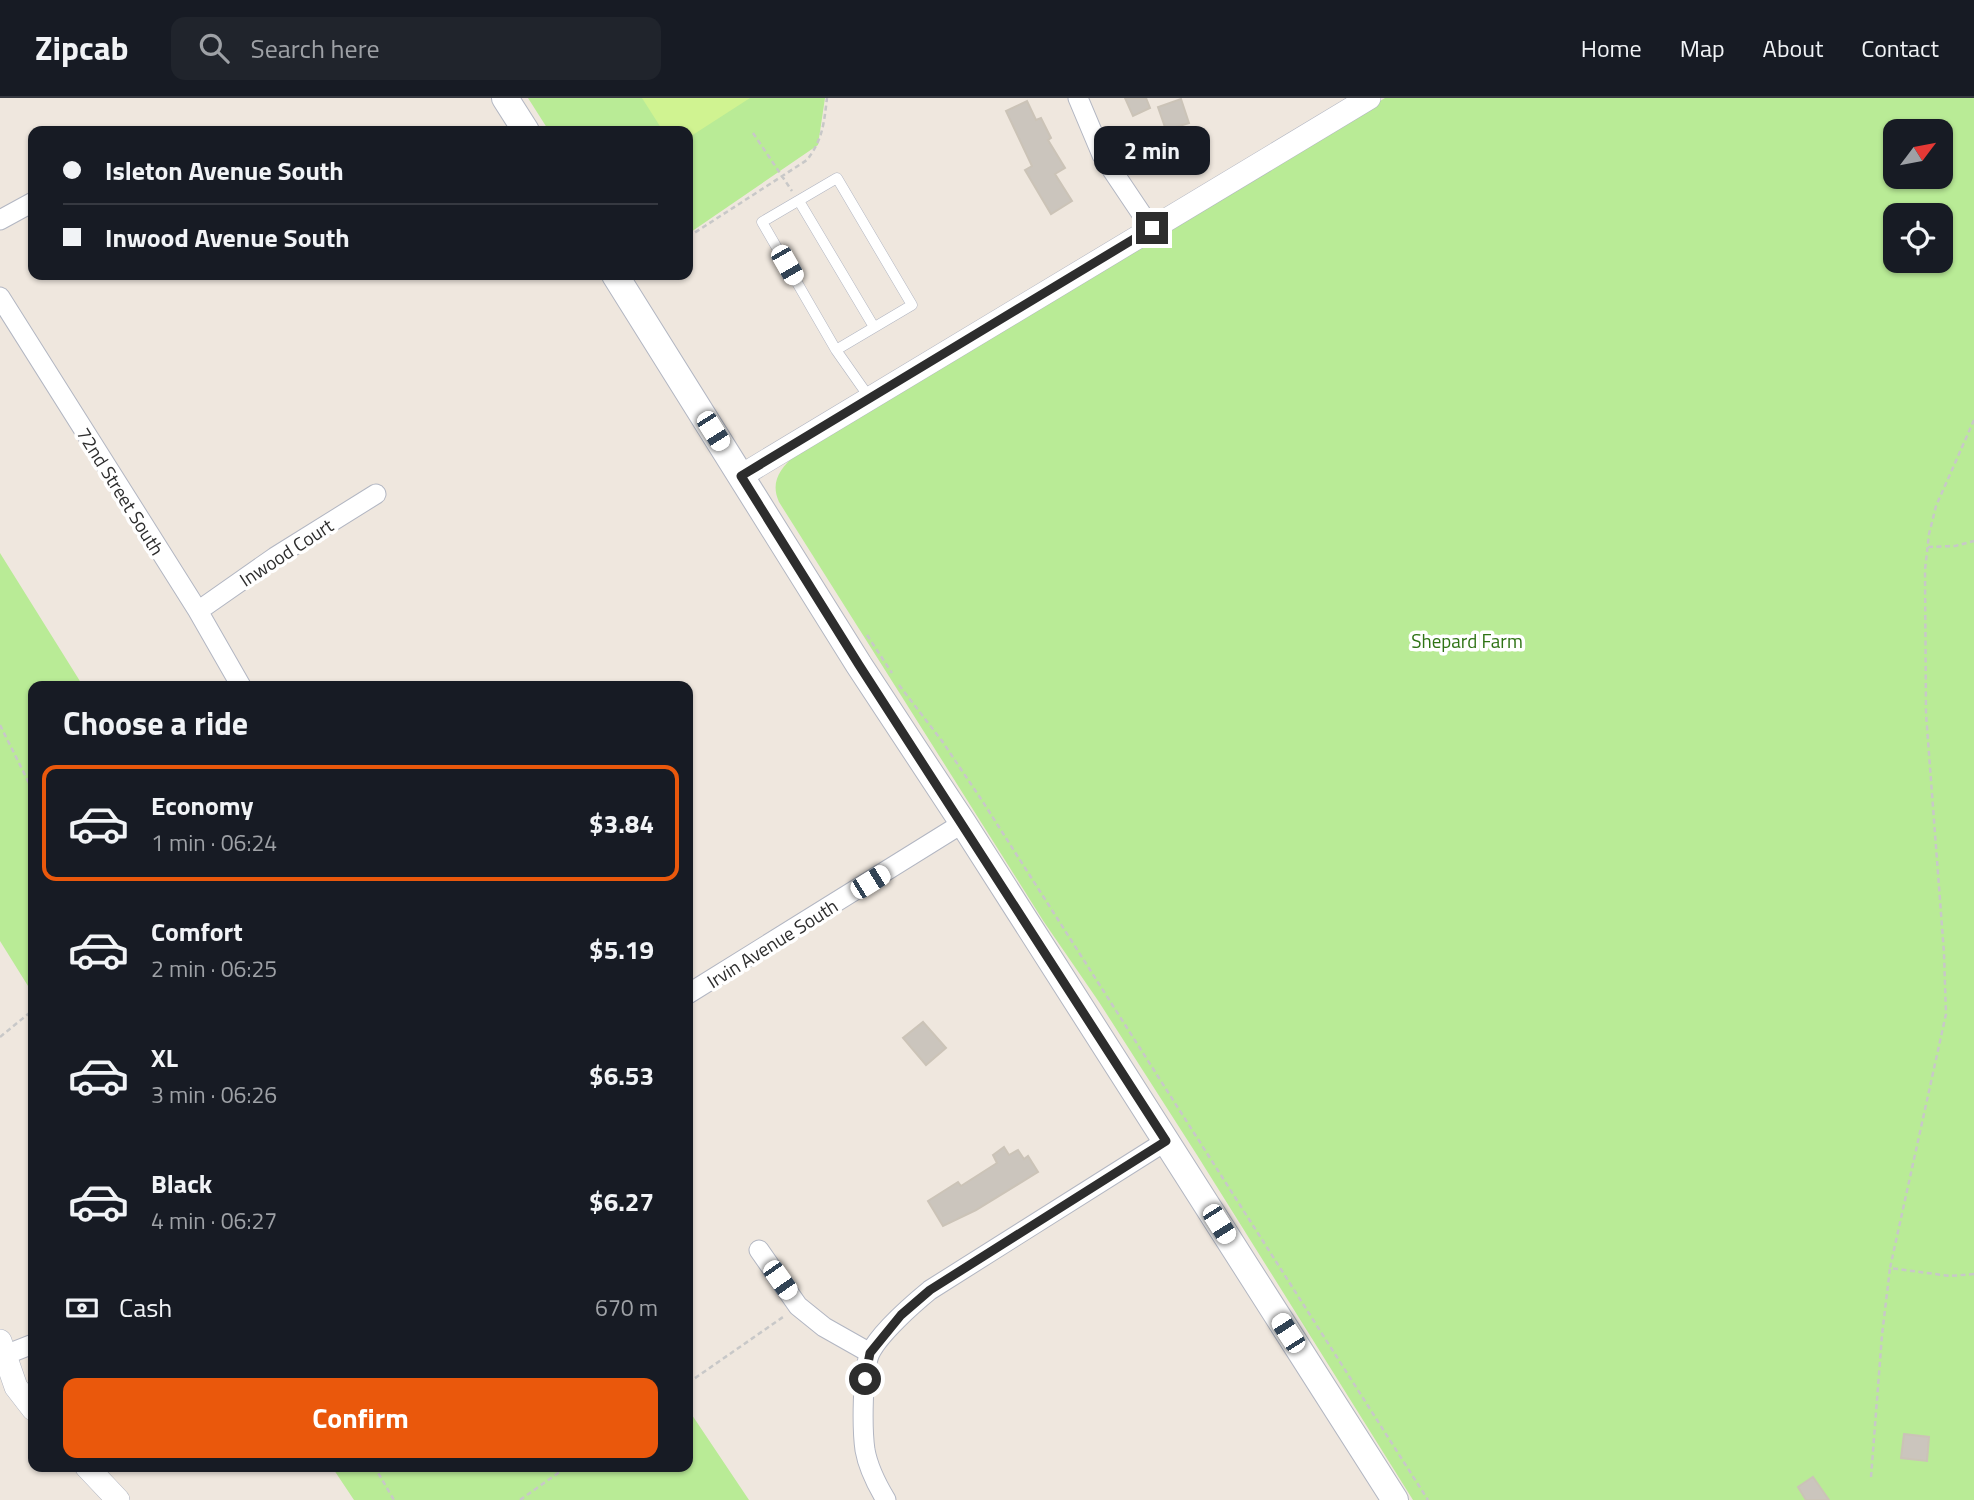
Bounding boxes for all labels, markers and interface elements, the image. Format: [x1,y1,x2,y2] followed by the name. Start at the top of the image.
[171,17,661,80] search box
[35,23,129,73] text: Zipcab
[195,29,233,67] icon: search
[251,29,380,68] text: Search here
[1581,30,1642,66] text: Home
[1680,30,1725,66] text: Map
[1763,30,1823,66] text: About
[1861,30,1939,66] text: Contact
[1883,119,1953,189] north arrow
[1883,119,1953,273] map controls
[1094,127,1210,176] callout: 2 min
[1124,133,1180,168] text: 2 min
[105,151,344,190] text: Isleton Avenue South
[1883,203,1953,273] button: locate
[1136,212,1168,244] route end
[105,218,350,257] text: Inwood Avenue South
[768,242,807,288] car
[693,408,734,454] car
[70,421,172,561] street label: 72nd Street South
[233,511,339,593] street label: Inwood Court
[1411,626,1523,655] park label: Shepard Farm
[63,699,248,747] text: Choose a ride
[151,786,253,825] text: Economy
[67,792,130,855] icon: car
[589,804,654,843] text: $3.84
[151,825,277,860] text: 1 min · 06:24
[847,862,894,902] car
[701,891,843,995] street label: Irvin Avenue South
[151,912,243,951] text: Comfort
[67,918,130,981] icon: car
[589,930,654,969] text: $5.19
[151,951,277,986] text: 2 min · 06:25
[151,1038,178,1077] text: XL
[67,1044,130,1107] icon: car
[589,1056,654,1095] text: $6.53
[151,1077,277,1112] text: 3 min · 06:26
[151,1164,212,1203] text: Black
[67,1170,130,1233] icon: car
[589,1182,654,1221] text: $6.27
[1199,1201,1240,1247] car
[151,1203,277,1238] text: 4 min · 06:27
[760,1257,801,1303] car
[119,1288,172,1327] text: Cash
[63,1289,101,1327] icon: cash
[595,1290,658,1325] text: 670 m
[1268,1310,1309,1356] car
[849,1363,881,1395] route start
[63,1378,658,1458] button: Confirm

